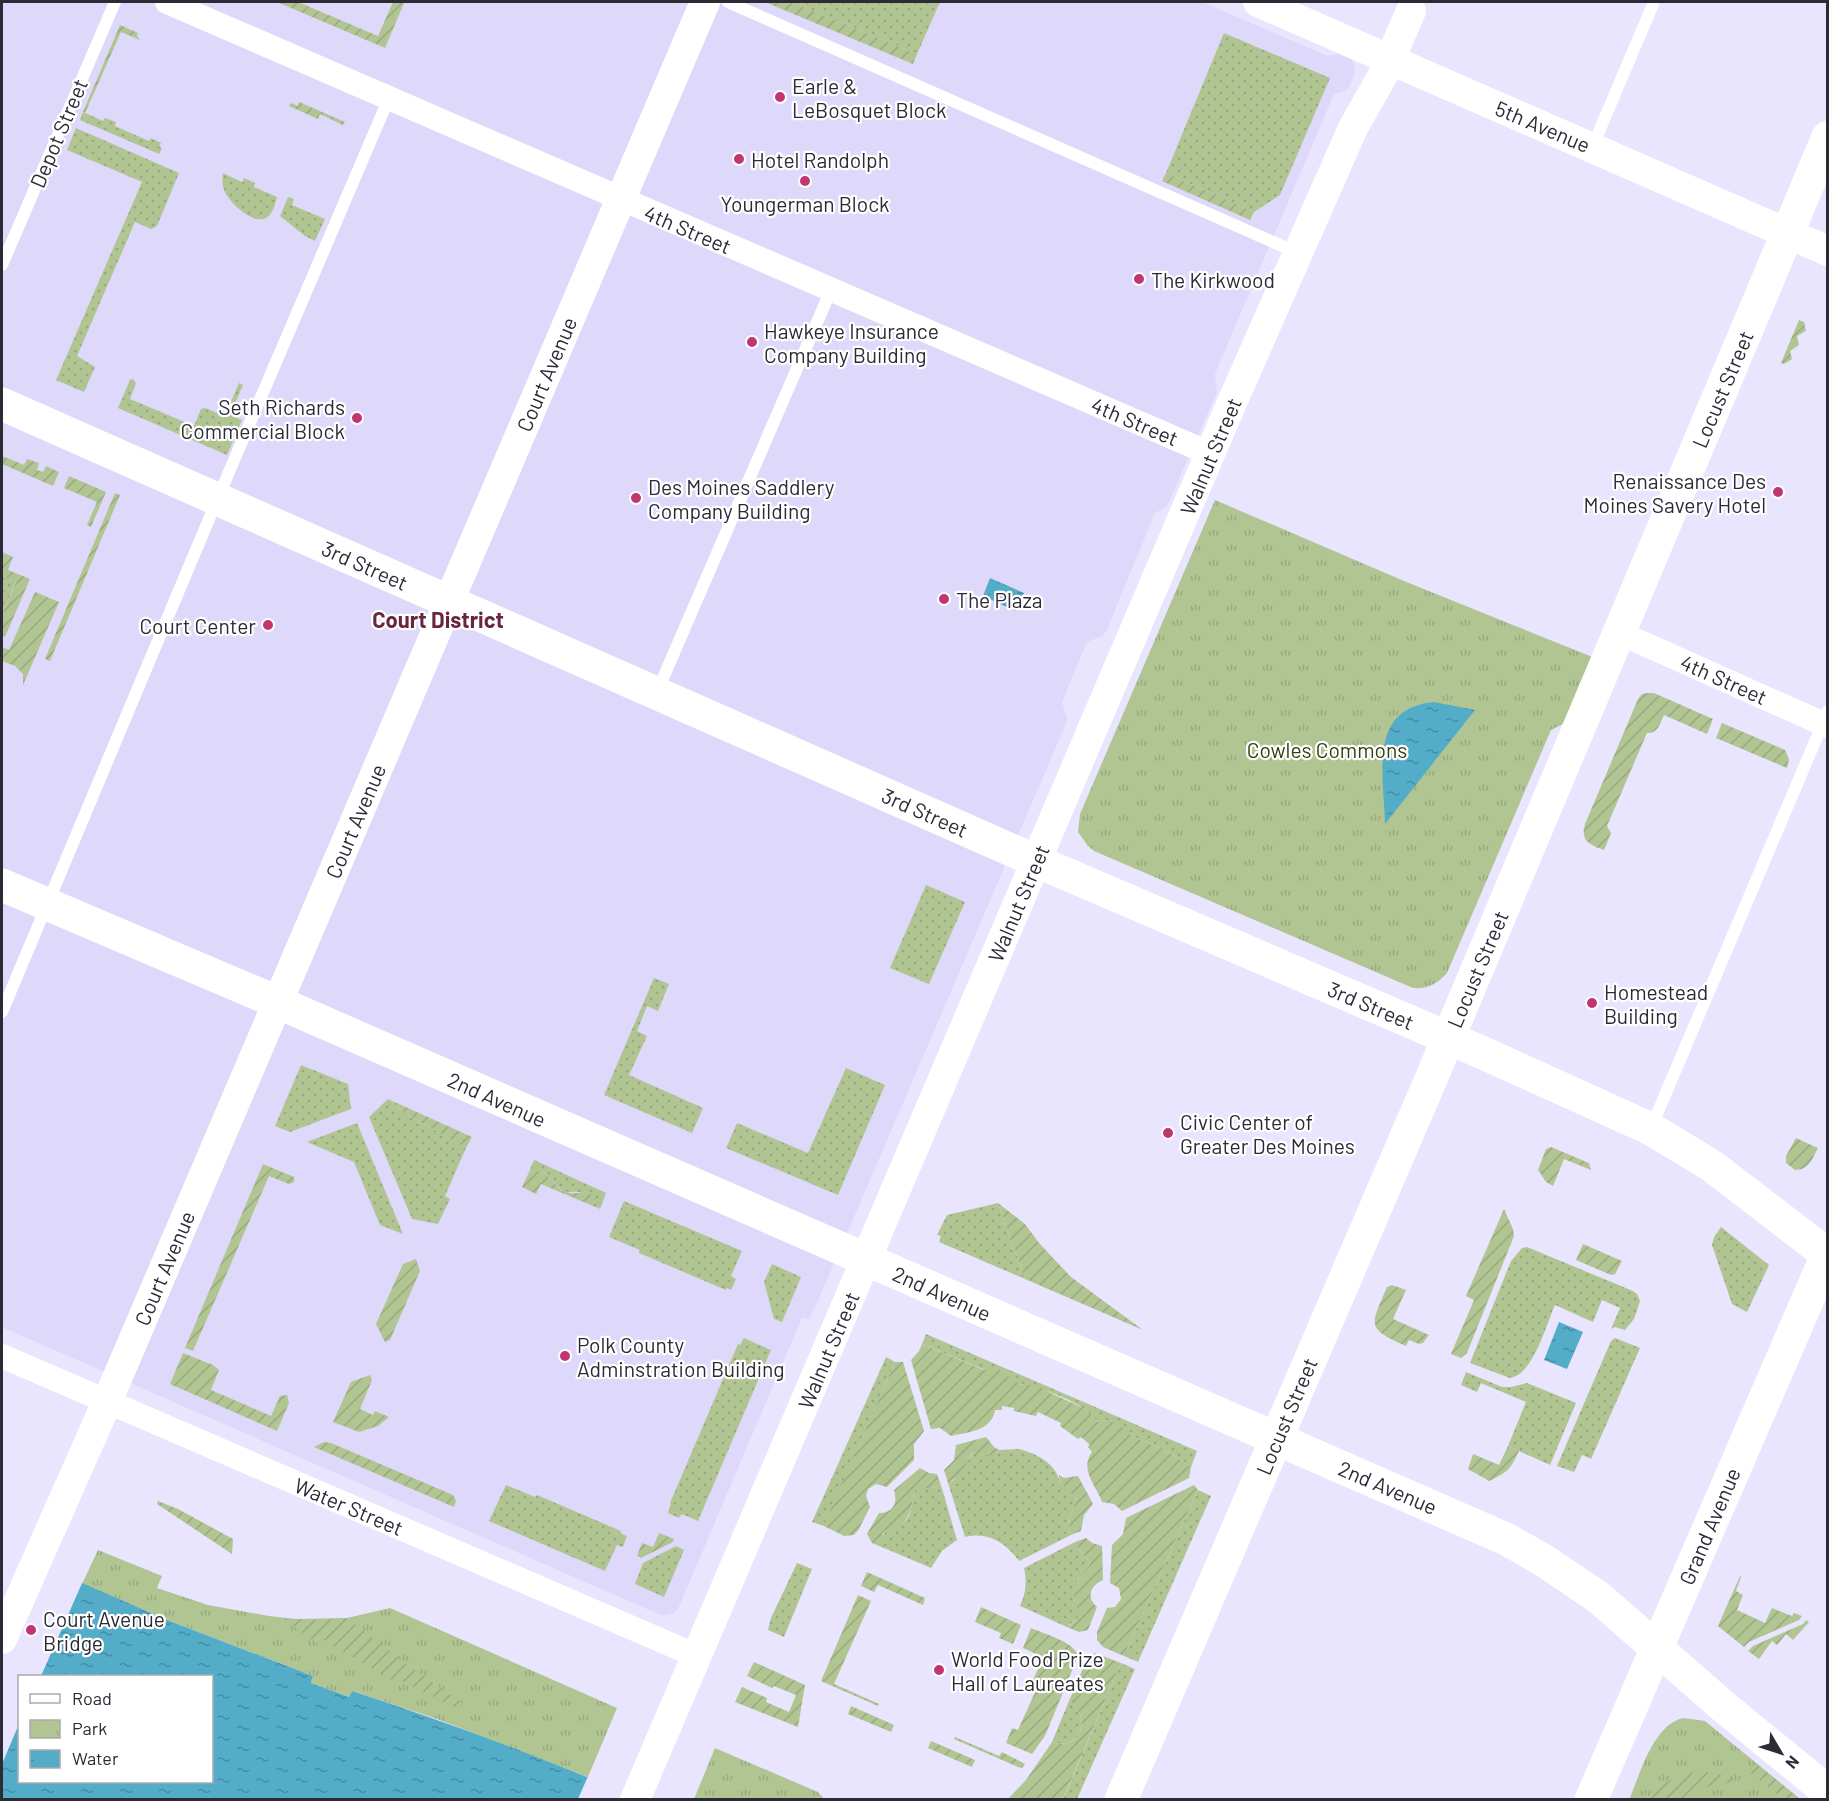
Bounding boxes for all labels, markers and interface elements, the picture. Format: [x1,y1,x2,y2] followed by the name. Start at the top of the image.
[792,73,946,122] place label: Earle & LeBosquet Block
[24,75,92,191] street label: Depot Street
[773,90,787,104] marker: Earle & LeBosquet Block
[1492,95,1594,157] street label: 5th Avenue
[751,147,889,172] place label: Hotel Randolph
[732,152,746,166] marker: Hotel Randolph
[798,174,812,188] marker: Youngerman Block
[720,191,890,216] place label: Youngerman Block
[641,200,735,258] street label: 4th Street
[1151,267,1275,292] place label: The Kirkwood
[1132,272,1146,286] marker: The Kirkwood
[511,313,581,435] street label: Court Avenue
[764,318,939,367] place label: Hawkeye Insurance Company Building
[1686,327,1758,451] street label: Locust Street
[745,335,759,349] marker: Hawkeye Insurance Company Building
[1088,392,1182,450] street label: 4th Street
[181,394,345,443] place label: Seth Richards Commercial Block
[1174,394,1246,518] street label: Walnut Street
[350,411,364,425] marker: Seth Richards Commercial Block
[1584,468,1766,517] place label: Renaissance Des Moines Savery Hotel
[648,474,835,523] place label: Des Moines Saddlery Company Building
[1771,485,1785,499] marker: Renaissance Des Moines Savery Hotel
[629,491,643,505] marker: Des Moines Saddlery Company Building
[318,535,412,595] street label: 3rd Street
[956,587,1043,612] place label: The Plaza
[937,592,951,606] marker: The Plaza
[372,606,504,632] district label: Court District
[139,613,256,638] place label: Court Center
[261,618,275,632] marker: Court Center
[1677,649,1771,709] street label: 4th Street
[1247,737,1407,762] park label: Cowles Commons
[320,760,390,882] street label: Court Avenue
[878,782,972,842] street label: 3rd Street
[982,841,1054,965] street label: Walnut Street
[1441,907,1513,1031] street label: Locust Street
[1324,976,1418,1034] street label: 3rd Street
[1604,979,1708,1028] place label: Homestead Building
[1585,996,1599,1010] marker: Homestead Building
[444,1066,550,1132] street label: 2nd Avenue
[1180,1109,1355,1158] place label: Civic Center of Greater Des Moines
[1161,1126,1175,1140] marker: Civic Center of Greater Des Moines
[129,1207,199,1329] street label: Court Avenue
[889,1260,995,1326] street label: 2nd Avenue
[792,1288,864,1412] street label: Walnut Street
[577,1332,785,1381] place label: Polk County Adminstration Building
[558,1349,572,1363] marker: Polk County Adminstration Building
[1250,1354,1322,1478] street label: Locust Street
[1335,1455,1441,1519] street label: 2nd Avenue
[1673,1464,1745,1588] street label: Grand Avenue
[291,1472,407,1540] street label: Water Street
[43,1606,165,1655] place label: Court Avenue Bridge
[24,1623,38,1637] marker: Court Avenue Bridge
[951,1646,1104,1695] place label: World Food Prize Hall of Laureates
[932,1663,946,1677] marker: World Food Prize Hall of Laureates
[18,1675,213,1783] legend
[72,1687,112,1709] text: Road
[72,1717,107,1739] text: Park
[1751,1723,1811,1783] north arrow
[72,1747,119,1769] text: Water
[1782,1753,1804,1773] text: N

